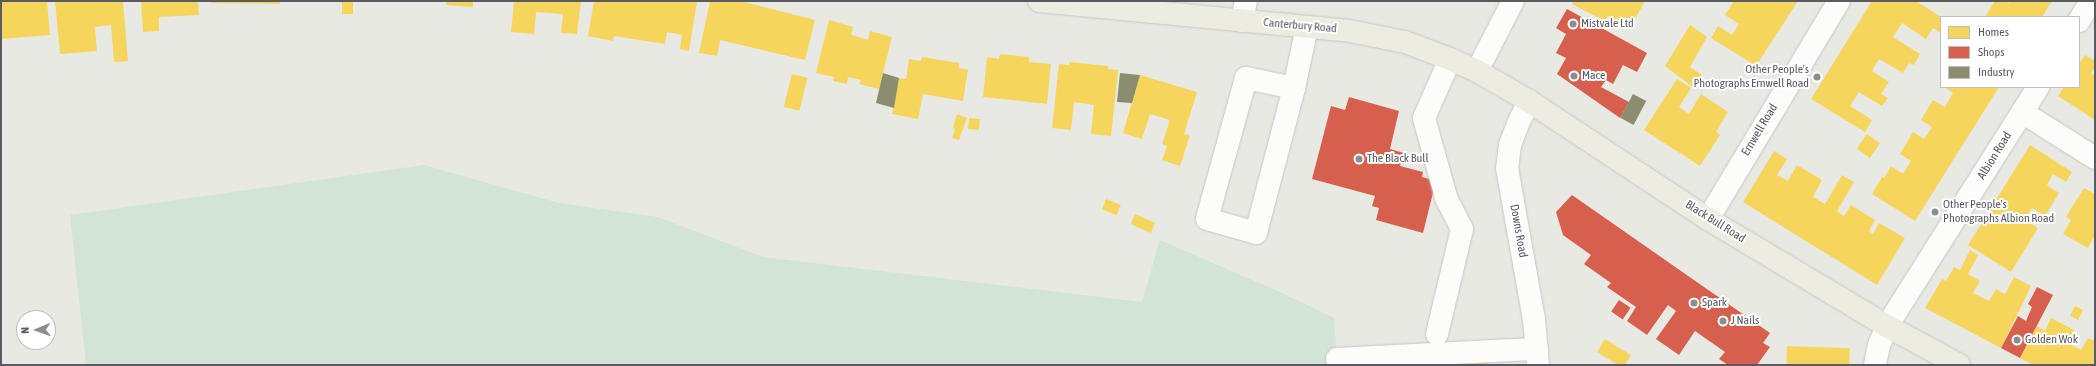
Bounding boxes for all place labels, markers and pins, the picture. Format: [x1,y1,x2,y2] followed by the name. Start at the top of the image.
[1581,17,1634,31] place label: Mistvale Ltd
[1568,19,1578,29] marker: Mistvale Ltd
[1693,63,1809,91] place label: Other People's Photographs Ernwell Road
[1582,69,1606,83] place label: Mace
[1569,71,1579,81] marker: Mace
[1812,72,1822,82] marker: Other People's Photographs Ernwell Road
[1367,152,1429,166] place label: The Black Bull
[1354,154,1364,164] marker: The Black Bull
[1943,198,2054,226] place label: Other People's Photographs Albion Road
[1930,207,1940,217] marker: Other People's Photographs Albion Road
[1702,296,1727,310] place label: Spark
[1689,298,1699,308] marker: Spark
[1731,314,1759,328] place label: J Nails
[1718,316,1728,326] marker: J Nails
[2025,333,2078,347] place label: Golden Wok
[2012,335,2022,345] marker: Golden Wok

